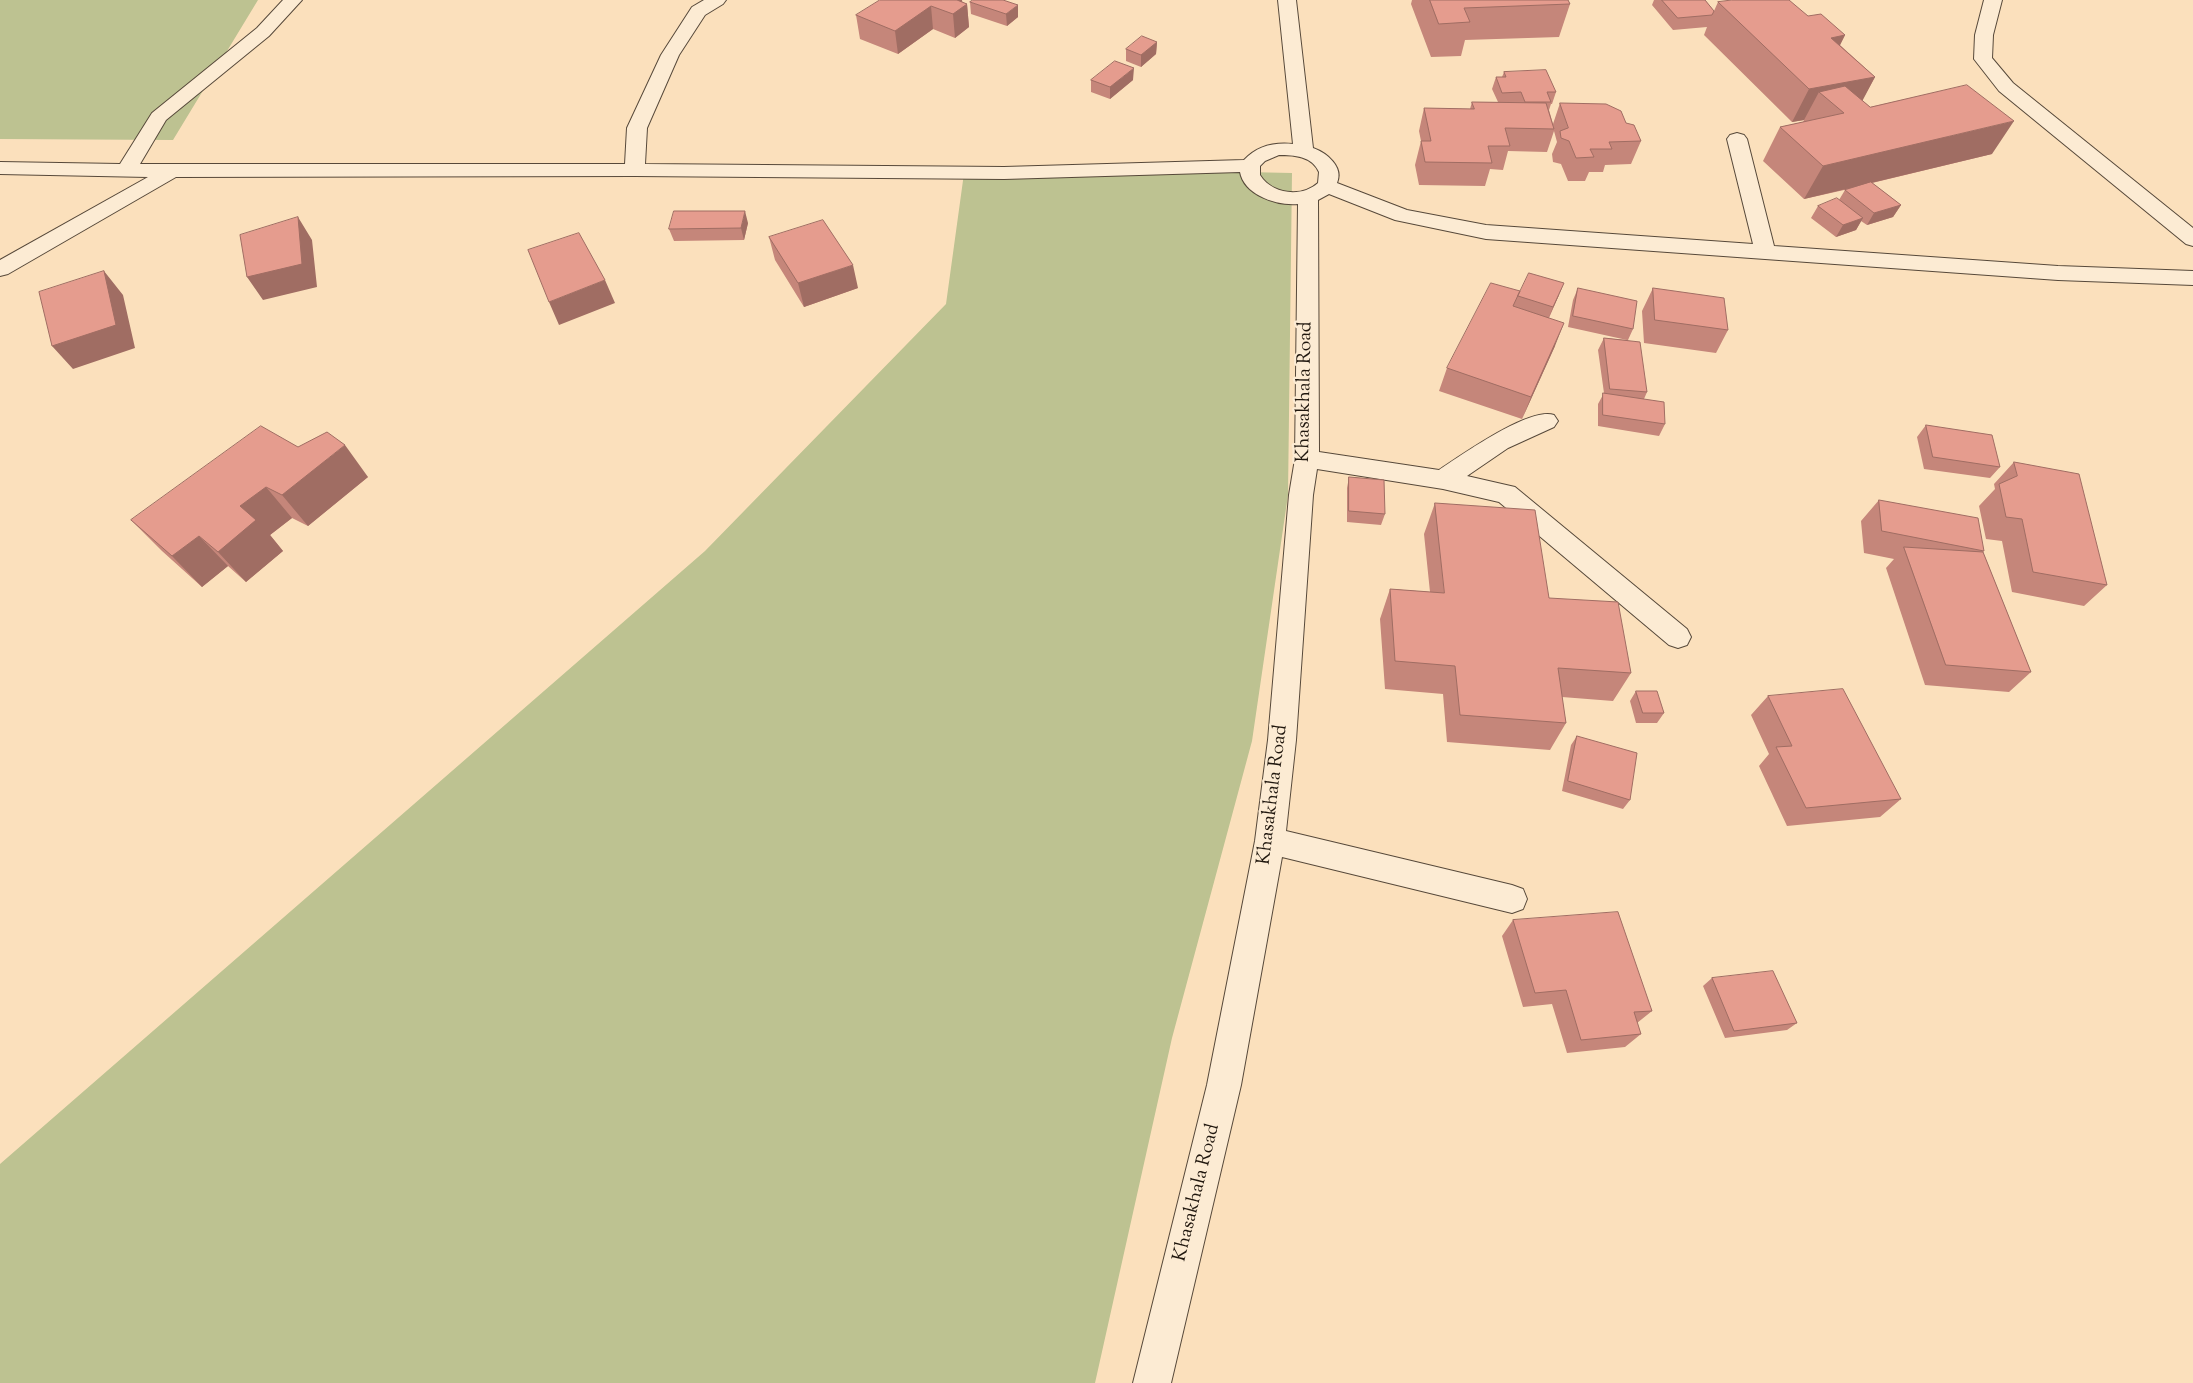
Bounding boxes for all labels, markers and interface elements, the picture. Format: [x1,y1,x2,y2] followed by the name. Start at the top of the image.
[1293,321,1319,463] street label: Khasakhala Road
[1254,724,1294,866] street label: Khasakhala Road
[1170,1122,1226,1264] street label: Khasakhala Road

